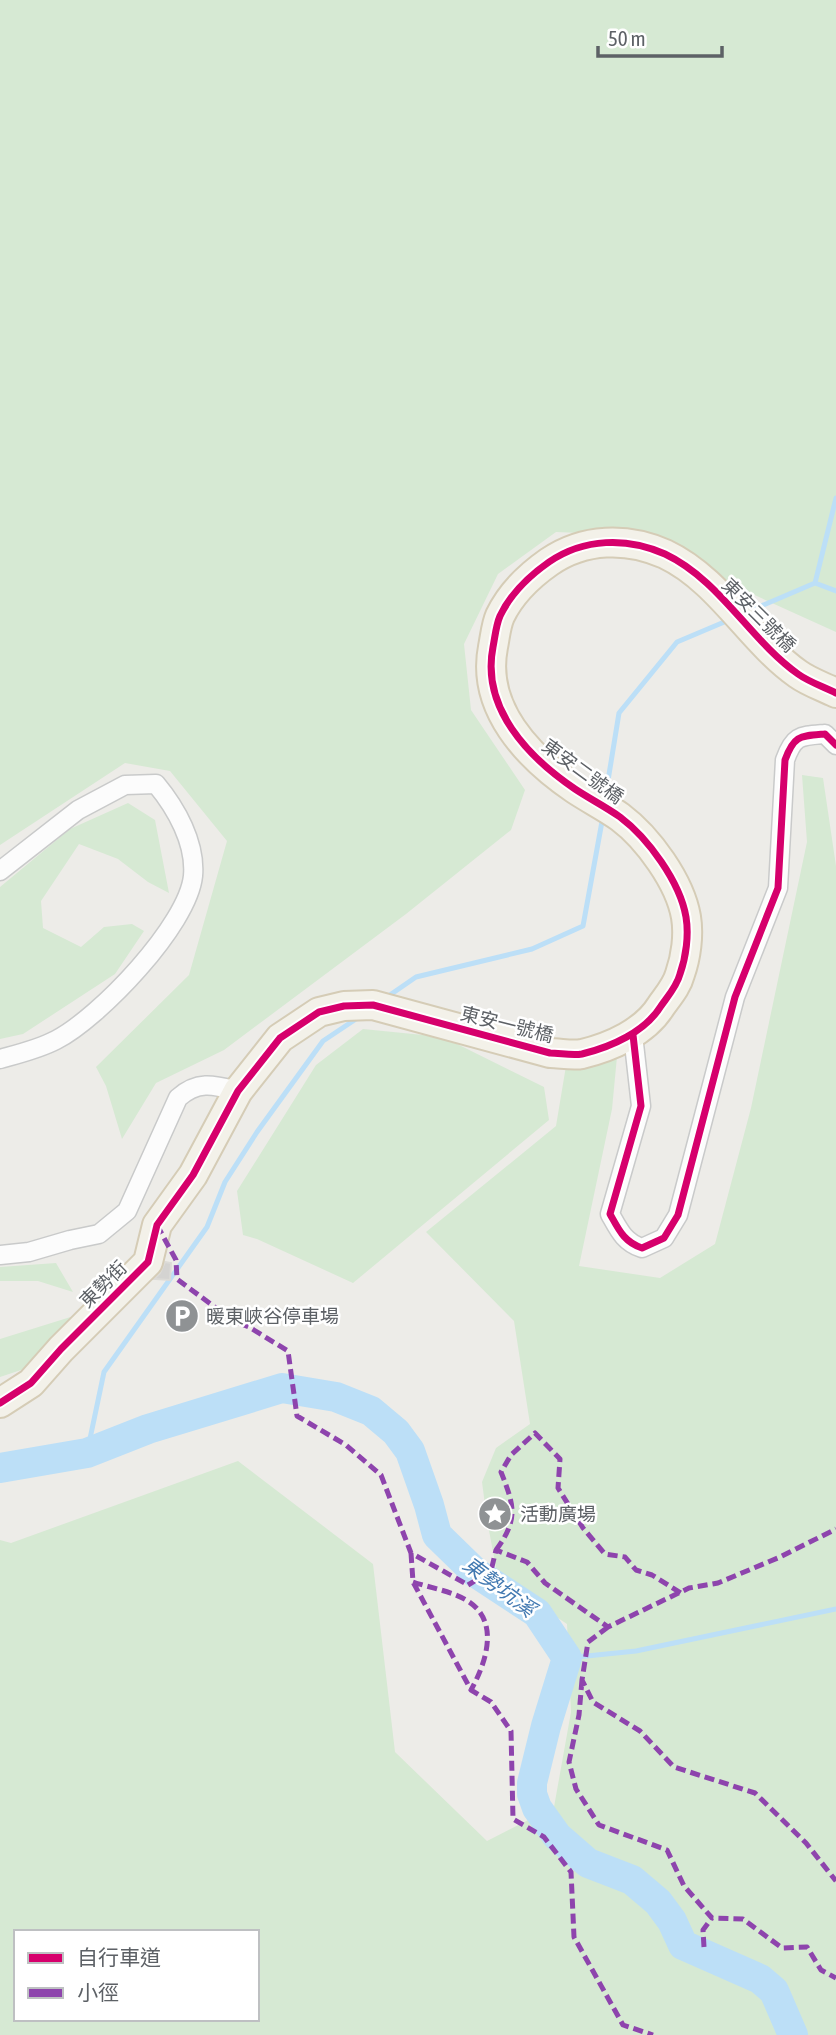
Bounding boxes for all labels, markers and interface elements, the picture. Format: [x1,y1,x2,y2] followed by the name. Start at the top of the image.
[598,14,722,58] scale bar
[608,26,646,50] text: 50 m
[718,574,800,656] street label: 東安三號橋
[538,734,628,808] street label: 東安二號橋
[458,1002,556,1046] street label: 東安一號橋
[75,1256,131,1312] street label: 東勢街
[163,1297,201,1335] parking icon: 暖東峽谷停車場
[206,1305,339,1327] place label: 暖東峽谷停車場
[476,1495,514,1533] place icon: 活動廣場
[520,1503,596,1525] place label: 活動廣場
[459,1551,543,1623] water label: 東勢坑溪
[14,1930,259,2021] legend
[77,1945,161,1969] text: 自行車道
[77,1980,119,2004] text: 小徑

